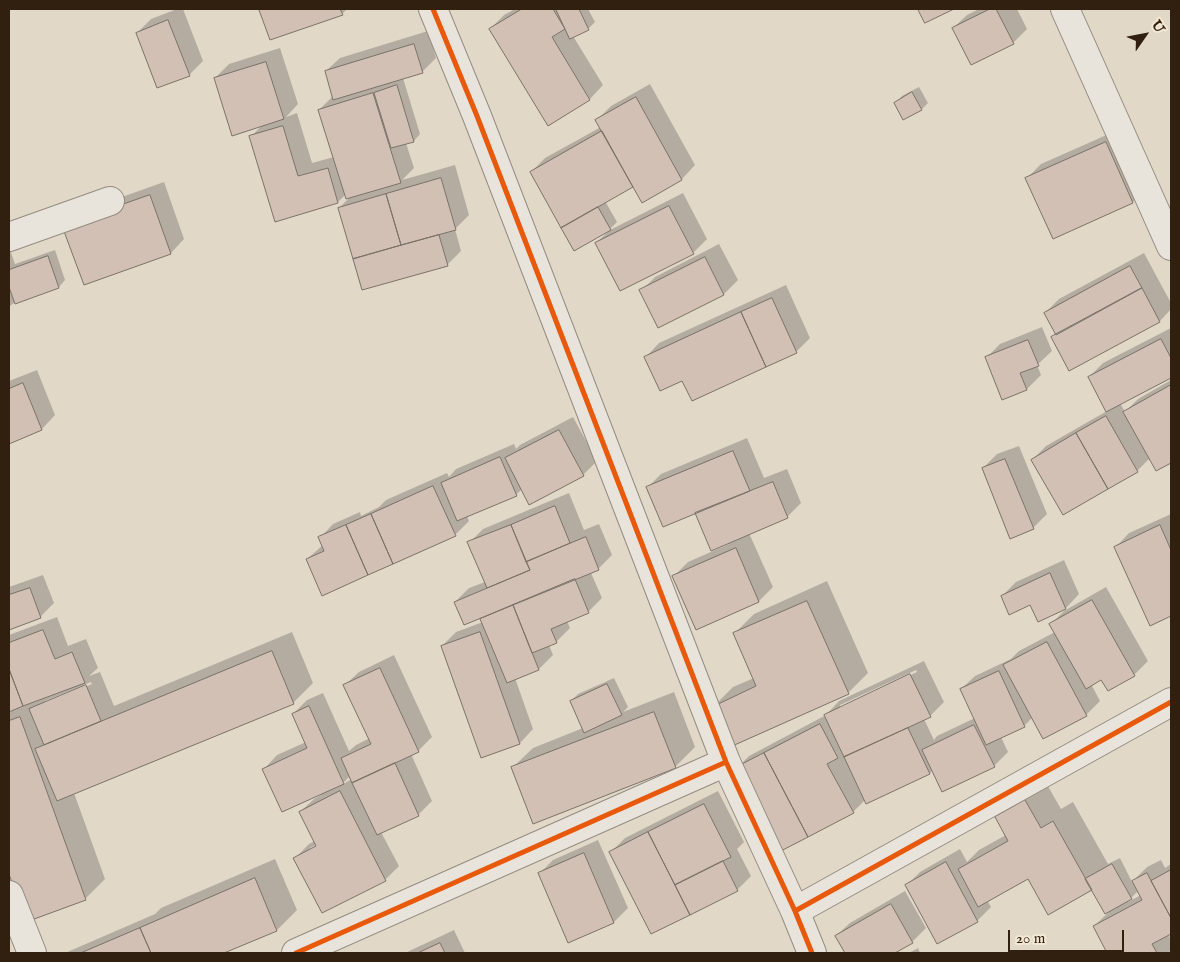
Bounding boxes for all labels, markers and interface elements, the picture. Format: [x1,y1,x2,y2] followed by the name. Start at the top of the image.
[1120,10,1170,60] north arrow
[1147,17,1168,37] text: U
[1010,920,1126,952] scale bar
[1016,929,1045,948] text: 20 m

